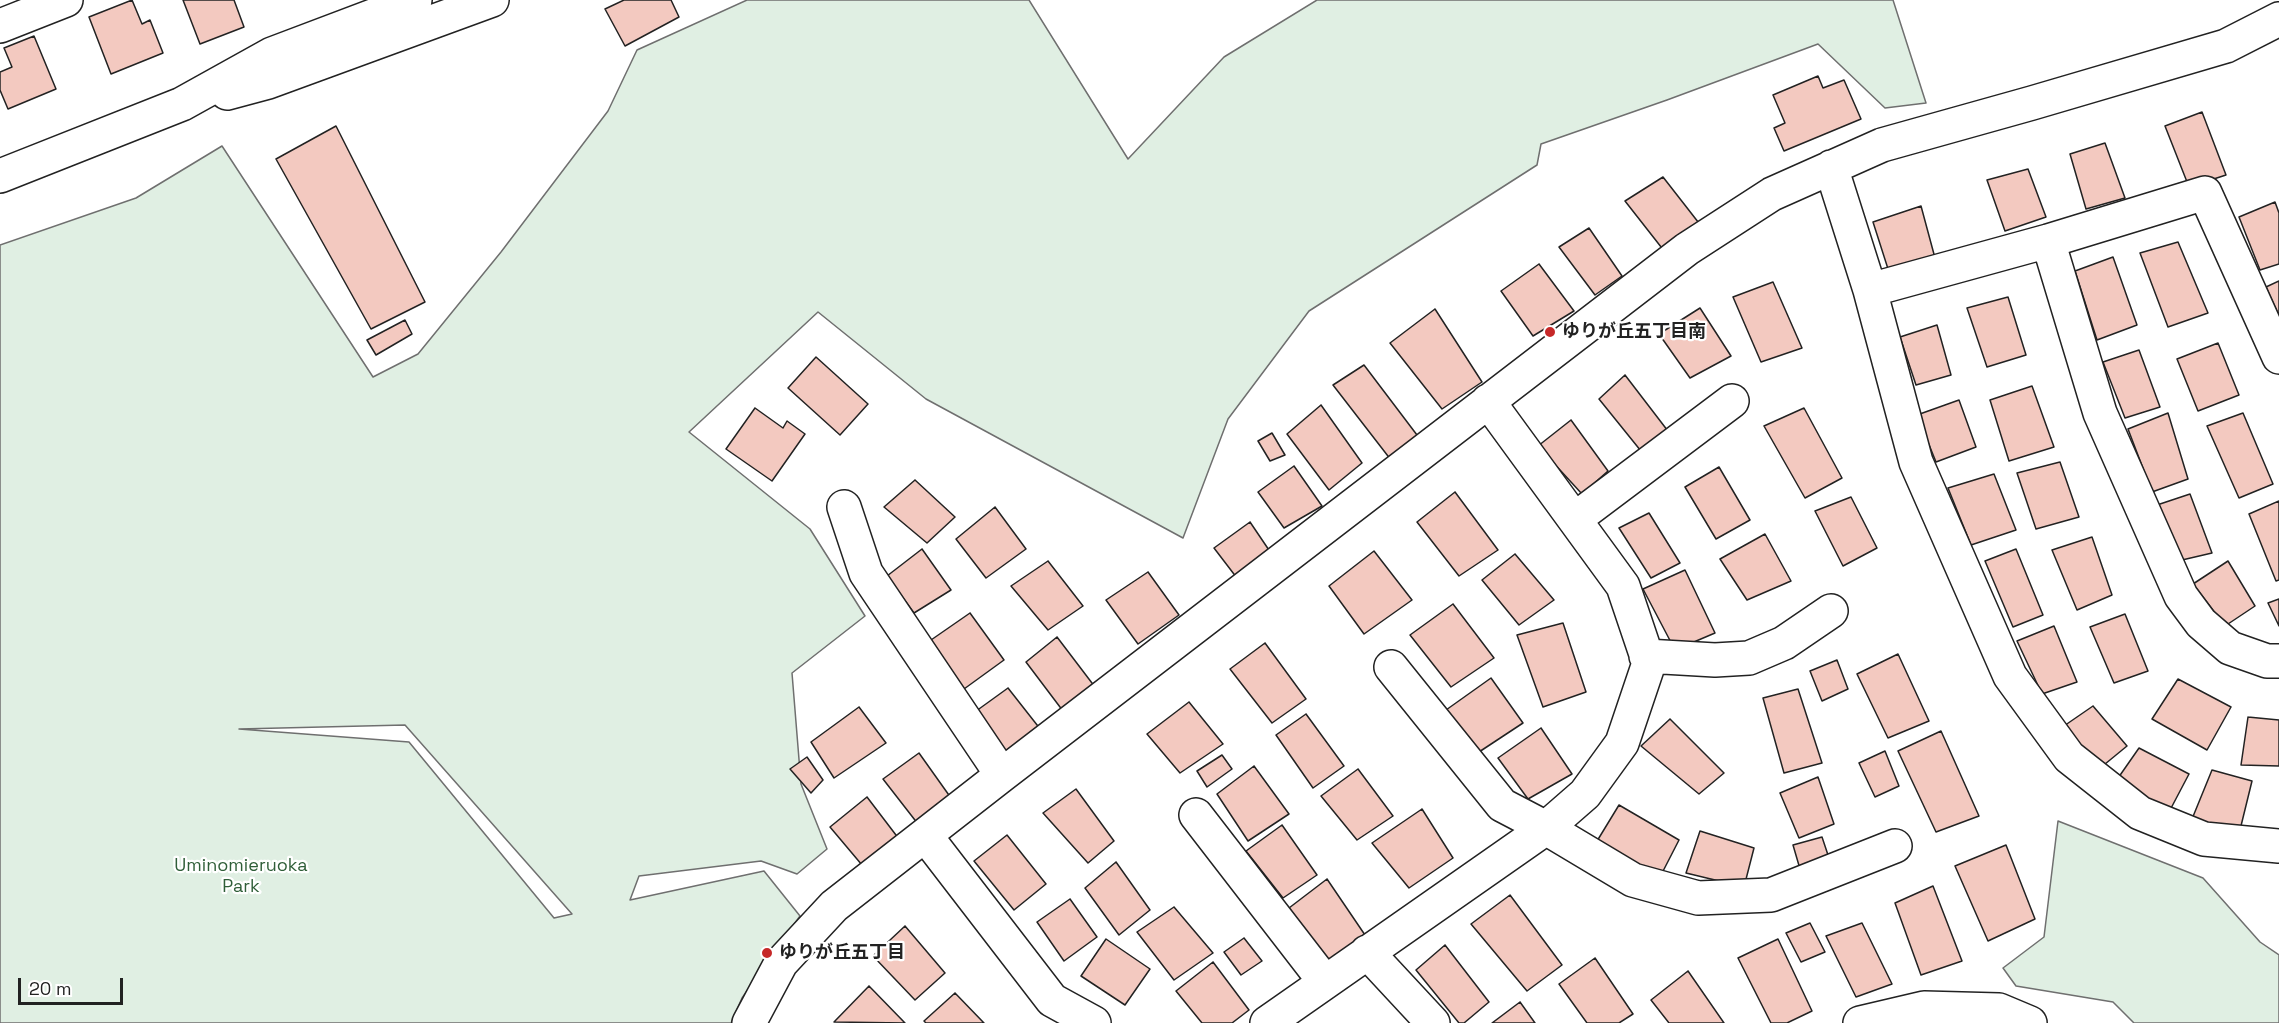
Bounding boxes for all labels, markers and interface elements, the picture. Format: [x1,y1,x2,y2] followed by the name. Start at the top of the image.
[1562,321,1706,343] place label: ゆりが丘五丁目南
[1543,325,1557,339] marker: ゆりが丘五丁目南
[174,855,308,898] park label: Uminomieruoka Park
[779,942,905,964] place label: ゆりが丘五丁目
[760,946,774,960] marker: ゆりが丘五丁目
[21,966,126,1004] scale bar
[29,977,72,1000] text: 20 m

